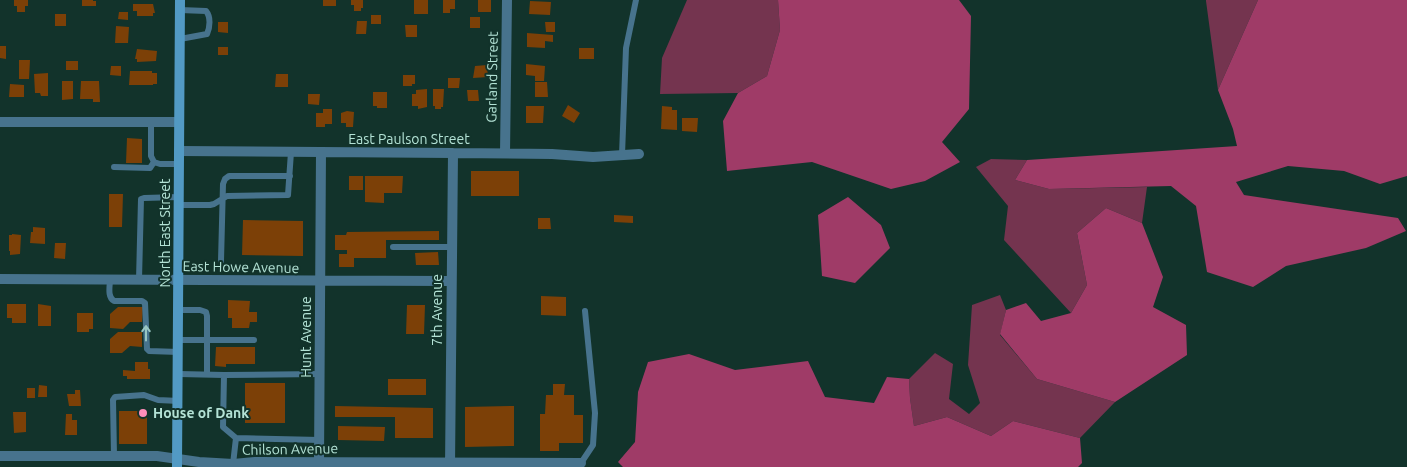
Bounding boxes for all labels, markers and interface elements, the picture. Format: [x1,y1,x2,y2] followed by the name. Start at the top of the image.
[483,31,501,123] street label: Garland Street
[348,131,470,147] street label: East Paulson Street
[157,178,173,288] street label: North East Street
[183,258,299,276] street label: East Howe Avenue
[429,274,445,346] street label: 7th Avenue
[298,296,314,378] street label: Hunt Avenue
[141,326,151,342] one-way arrow
[153,405,249,421] place label: House of Dank
[137,407,149,419] marker: House of Dank
[242,440,338,458] street label: Chilson Avenue

